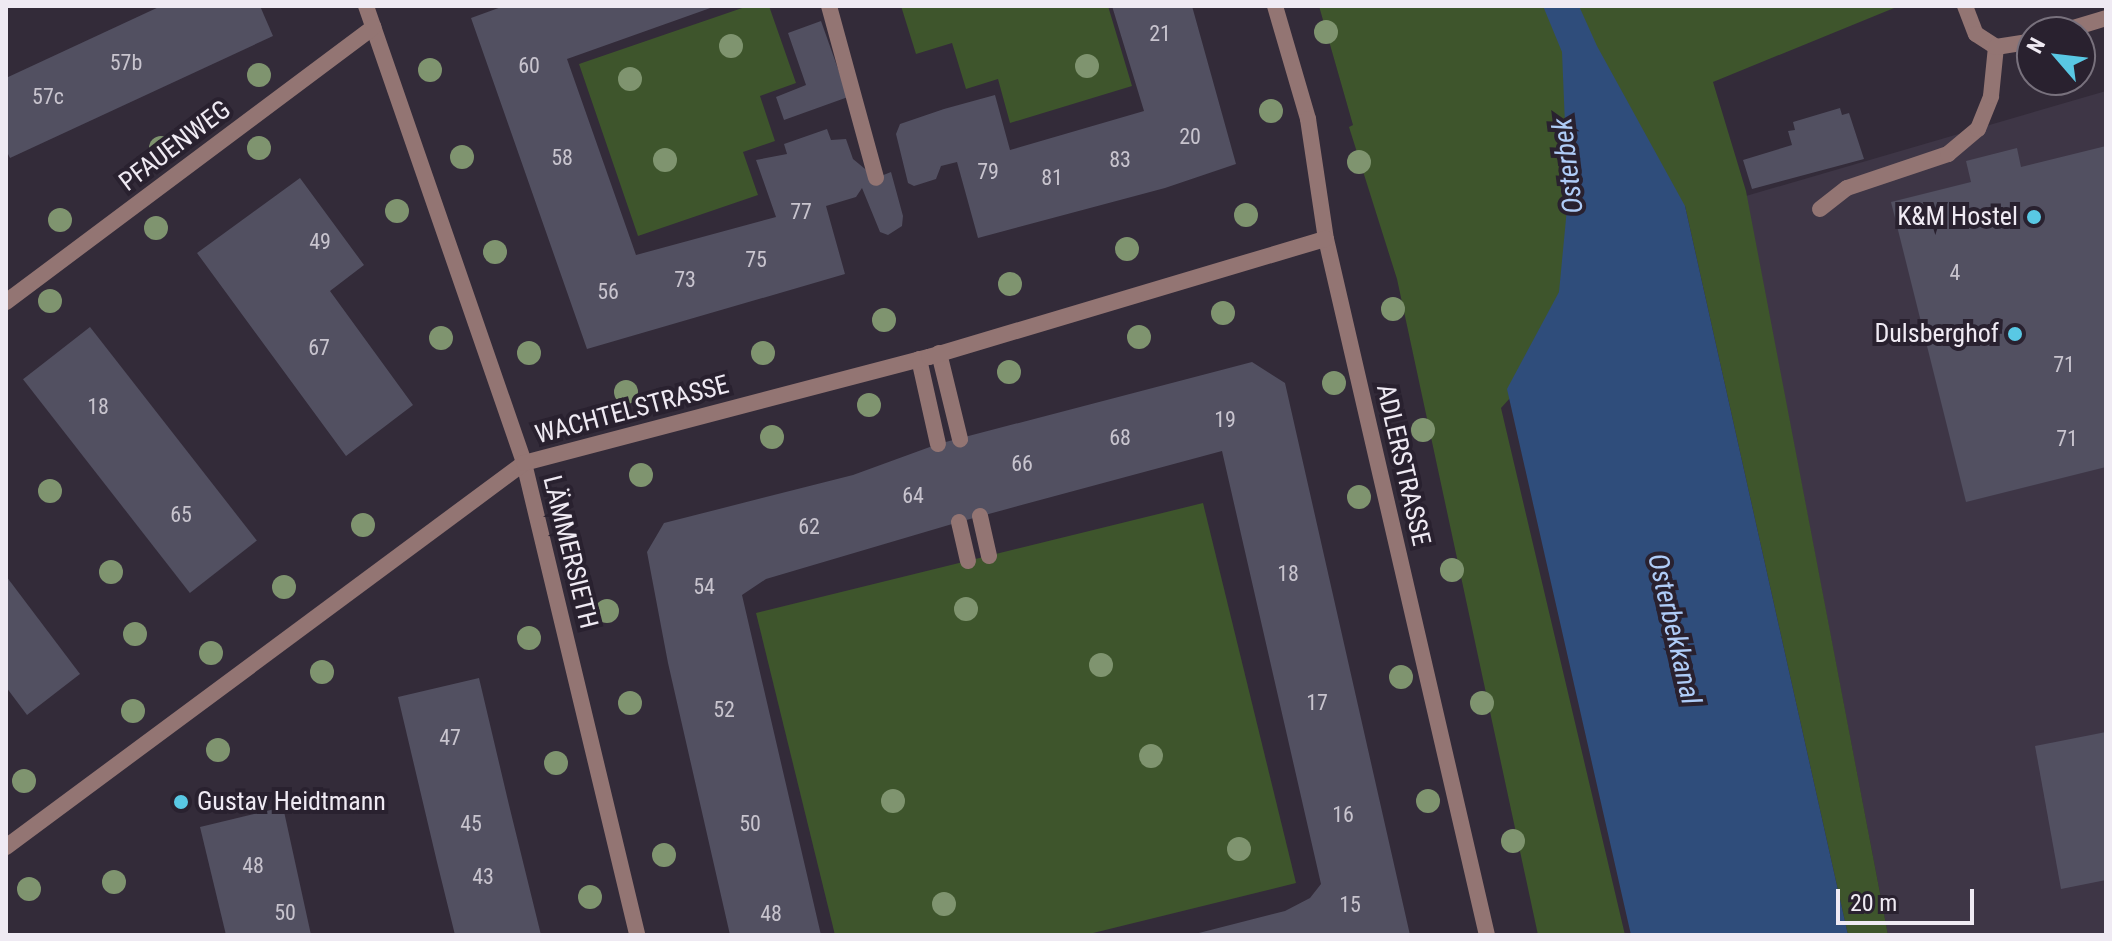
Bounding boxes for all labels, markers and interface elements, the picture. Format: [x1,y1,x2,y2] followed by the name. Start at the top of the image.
[2016,16,2096,96] north arrow
[1149,21,1171,47] house number: 21
[2022,34,2050,57] text: N
[110,50,142,76] house number: 57b
[518,53,540,79] house number: 60
[32,84,64,110] house number: 57c
[113,94,237,198] street label: PFAUENWEG
[1545,116,1591,216] water label: Osterbek
[1179,124,1201,150] house number: 20
[551,145,573,171] house number: 58
[1109,147,1131,173] house number: 83
[977,159,999,185] house number: 79
[1041,165,1063,191] house number: 81
[790,199,812,225] house number: 77
[1897,201,2018,233] place label: K&M Hostel
[2025,208,2043,226] marker: K&M Hostel
[309,229,331,255] house number: 49
[745,247,767,273] house number: 75
[1950,260,1960,286] house number: 4
[674,267,696,293] house number: 73
[597,279,619,305] house number: 56
[1874,318,1999,350] place label: Dulsberghof
[2006,325,2024,343] marker: Dulsberghof
[308,335,330,361] house number: 67
[2053,352,2075,378] house number: 71
[532,369,732,451] street label: WACHTELSTRASSE
[1369,381,1437,549] street label: ADLERSTRASSE
[87,394,109,420] house number: 18
[1214,407,1236,433] house number: 19
[1109,425,1131,451] house number: 68
[2056,426,2078,452] house number: 71
[1011,451,1033,477] house number: 66
[536,472,604,632] street label: LÄMMERSIETH
[902,483,924,509] house number: 64
[170,502,192,528] house number: 65
[798,514,820,540] house number: 62
[1640,550,1708,708] water label: Osterbekkanal
[1277,561,1299,587] house number: 18
[693,574,715,600] house number: 54
[1306,690,1328,716] house number: 17
[713,697,735,723] house number: 52
[439,725,461,751] house number: 47
[197,786,386,818] place label: Gustav Heidtmann
[172,793,190,811] marker: Gustav Heidtmann
[1332,802,1354,828] house number: 16
[460,811,482,837] house number: 45
[739,811,761,837] house number: 50
[242,853,264,879] house number: 48
[472,864,494,890] house number: 43
[1840,873,1978,923] scale bar
[1850,889,1897,917] text: 20 m
[1339,892,1361,918] house number: 15
[274,900,296,926] house number: 50
[760,901,782,927] house number: 48

